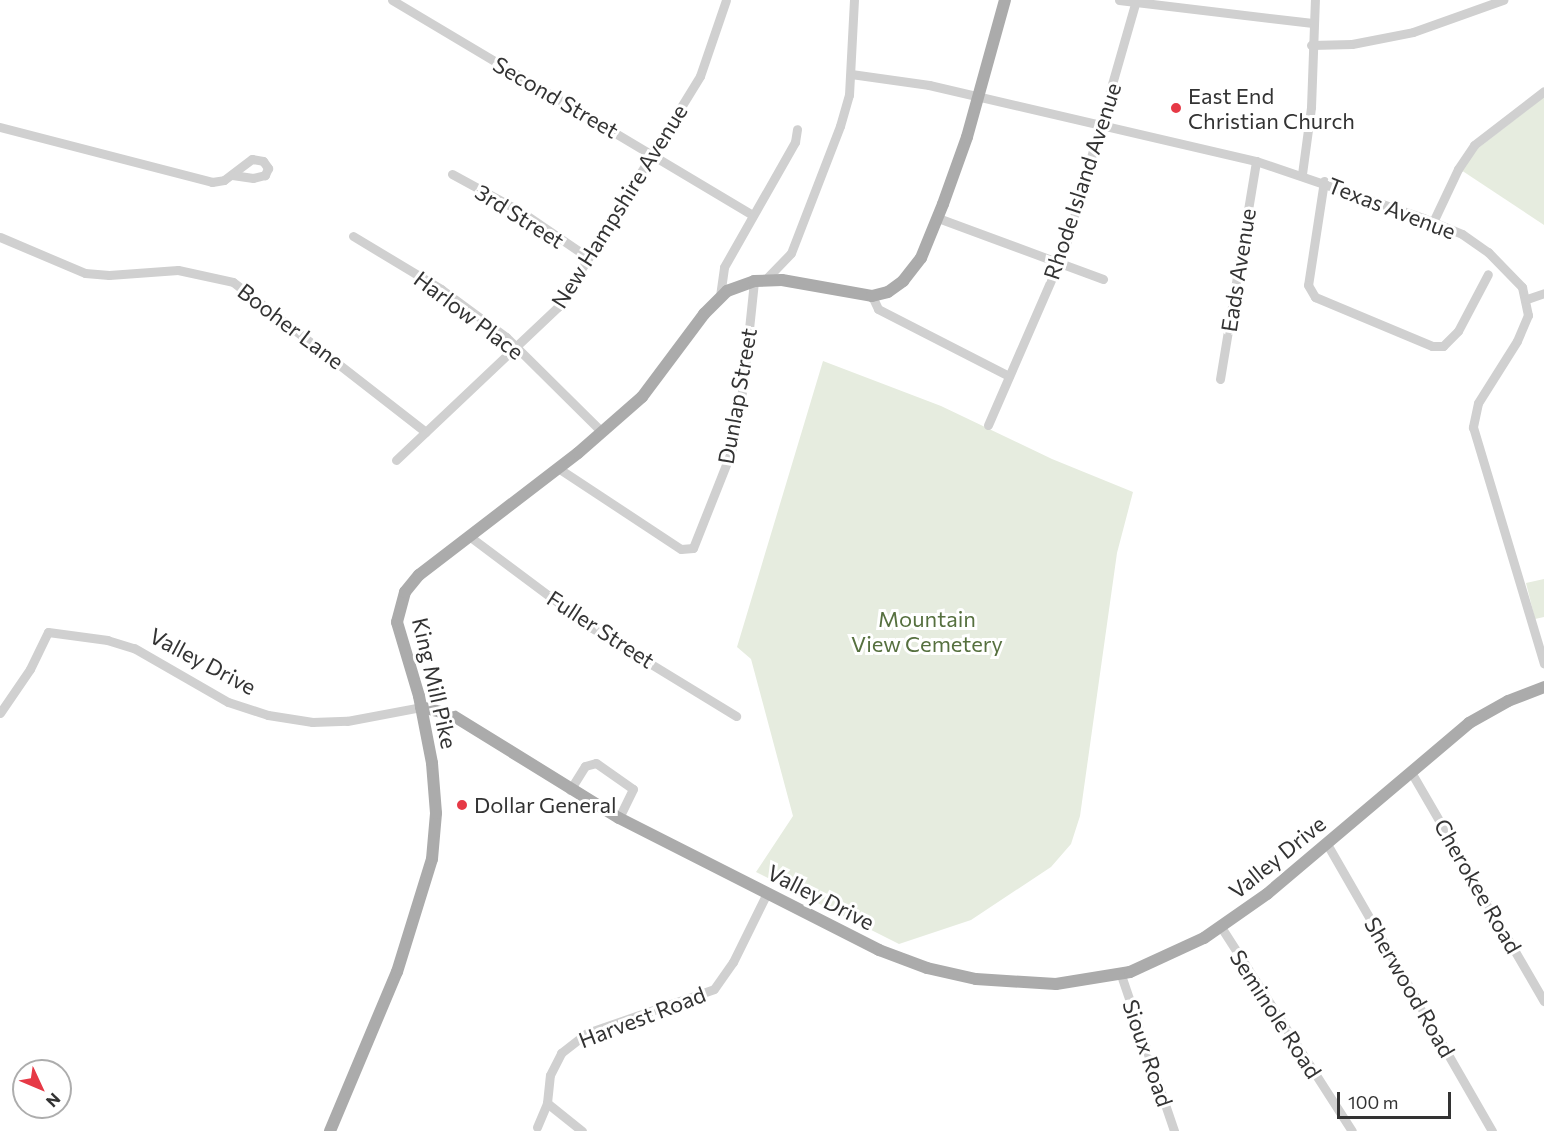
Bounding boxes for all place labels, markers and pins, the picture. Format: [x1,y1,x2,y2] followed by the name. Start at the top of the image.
[1188,82,1355,134] place label: East End Christian Church
[1169,101,1183,115] marker: East End Christian Church
[474,792,617,818] place label: Dollar General
[455,798,469,812] marker: Dollar General

